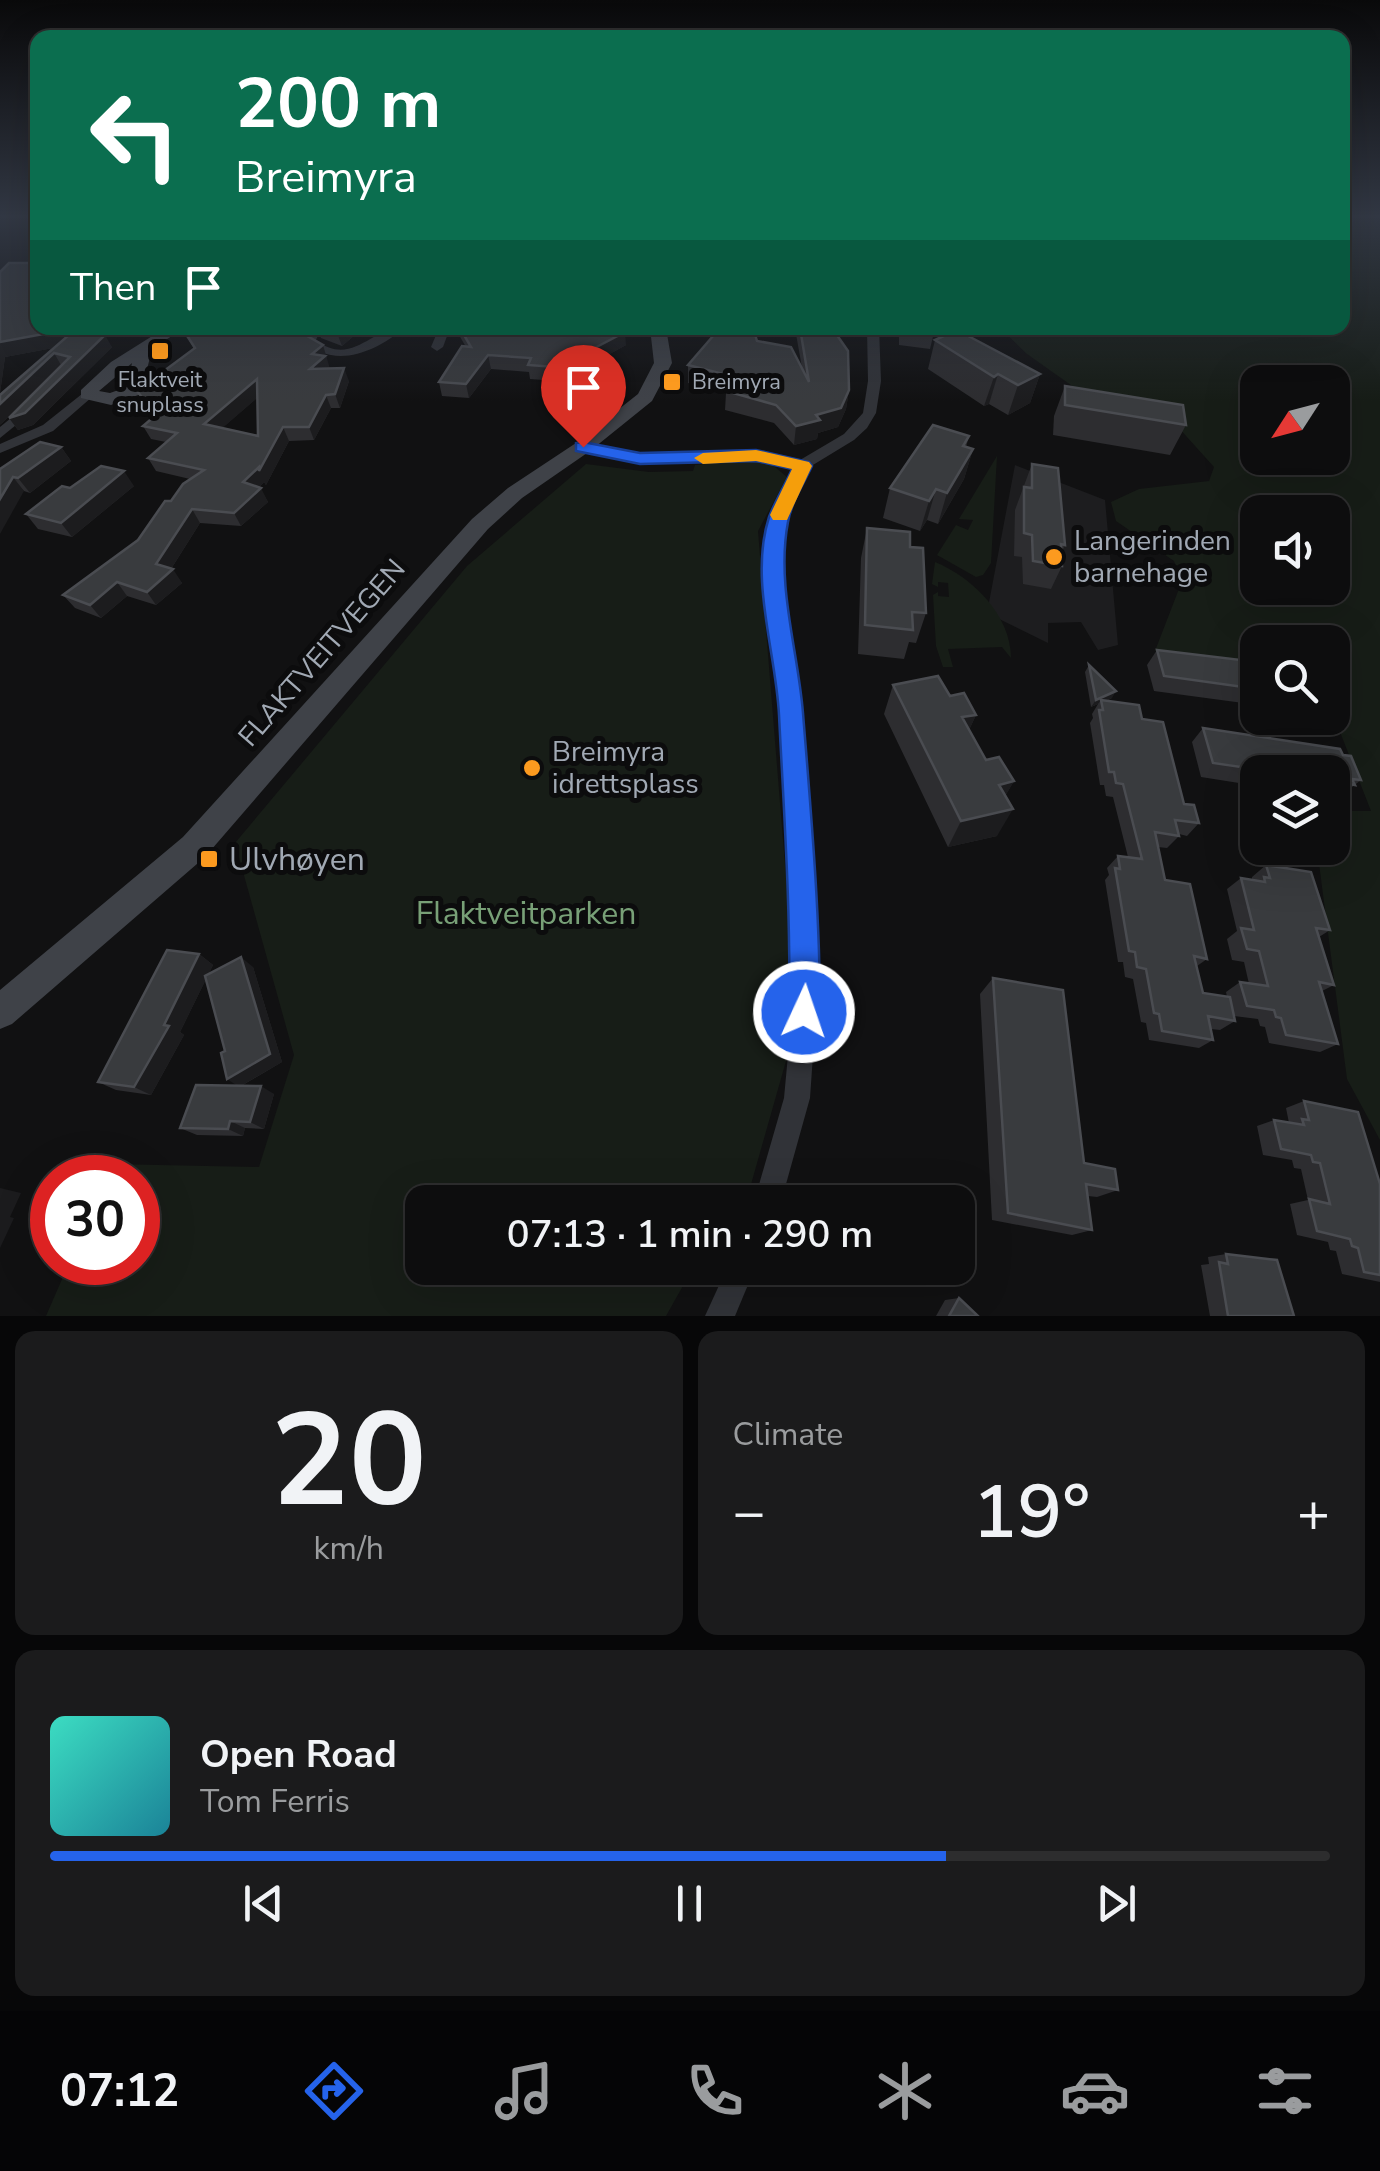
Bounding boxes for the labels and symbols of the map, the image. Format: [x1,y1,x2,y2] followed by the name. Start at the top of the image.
[149,340,171,362] marker: Flaktveit snuplass
[541,345,626,448] pin
[116,365,204,420] place label: Flaktveit snuplass
[1240,365,1350,475] north arrow
[692,367,781,397] place label: Breimyra
[661,371,683,393] marker: Breimyra
[1074,522,1231,592] place label: Langerinden barnehage
[1043,546,1065,568] marker: Langerinden barnehage
[230,551,414,755] street label: FLAKTVEITVEGEN
[552,733,699,803] place label: Breimyra idrettsplass
[521,757,543,779] marker: Breimyra idrettsplass
[229,838,365,881] place label: Ulvhøyen
[198,848,220,870] marker: Ulvhøyen
[416,892,636,935] park label: Flaktveitparken
[752,960,856,1064] position arrow
[30,1155,160,1285] speed limit sign: 30

